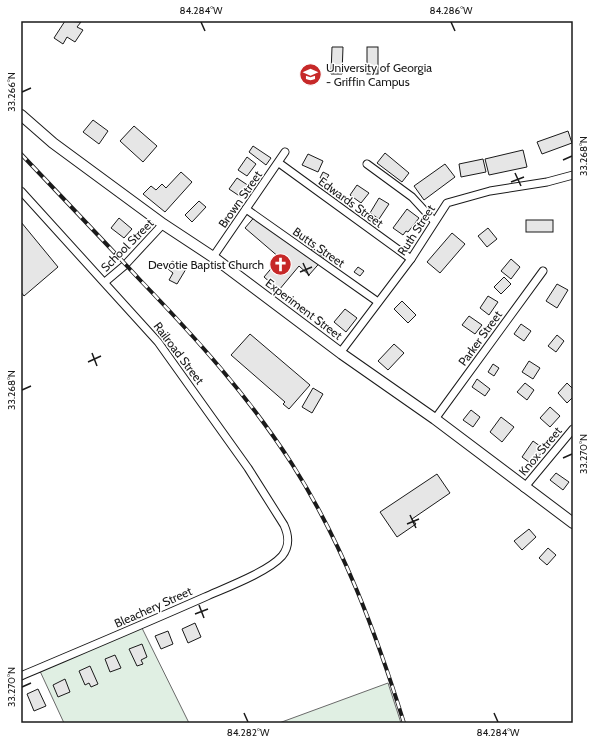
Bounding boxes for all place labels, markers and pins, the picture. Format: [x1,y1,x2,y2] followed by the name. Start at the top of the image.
[326,60,432,89] place label: University of Georgia - Griffin Campus
[297,61,323,87] school or university icon: University of Georgia - Griffin Campus
[267,251,293,277] church icon: Devotie Baptist Church
[148,257,264,272] place label: Devotie Baptist Church

